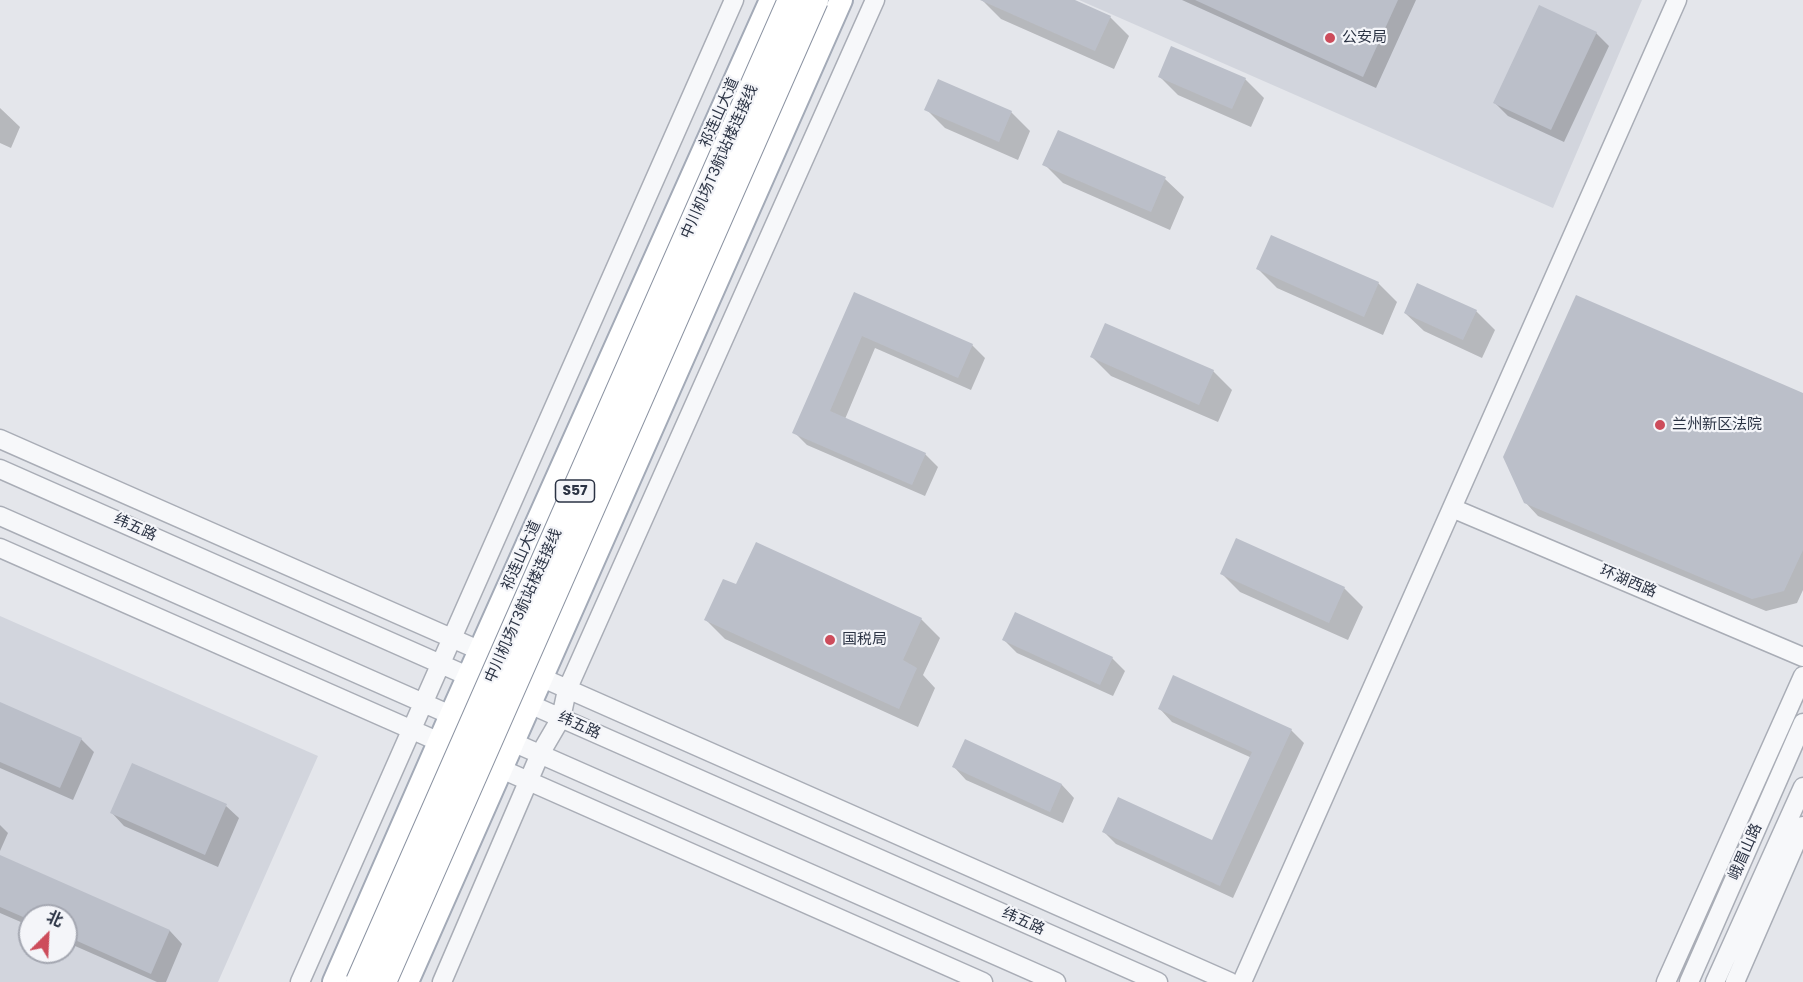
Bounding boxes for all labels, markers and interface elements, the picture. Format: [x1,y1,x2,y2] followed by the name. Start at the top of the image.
[1342,29,1387,47] place label: 公安局
[1323,31,1337,45] marker: 公安局
[697,75,743,151] street label: 祁连山大道
[678,82,762,242] street label: 中川机场T3航站楼连接线
[1672,416,1762,434] place label: 兰州新区法院
[1653,418,1667,432] marker: 兰州新区法院
[556,480,594,502] road number: S57
[111,511,159,545] street label: 纬五路
[499,518,545,594] street label: 祁连山大道
[482,526,566,686] street label: 中川机场T3航站楼连接线
[1597,562,1659,602] street label: 环湖西路
[842,631,887,649] place label: 国税局
[823,633,837,647] marker: 国税局
[555,709,603,743] street label: 纬五路
[1726,821,1766,883] street label: 峨眉山路
[18,904,78,964] north arrow
[43,905,67,933] text: 北
[999,905,1047,939] street label: 纬五路

